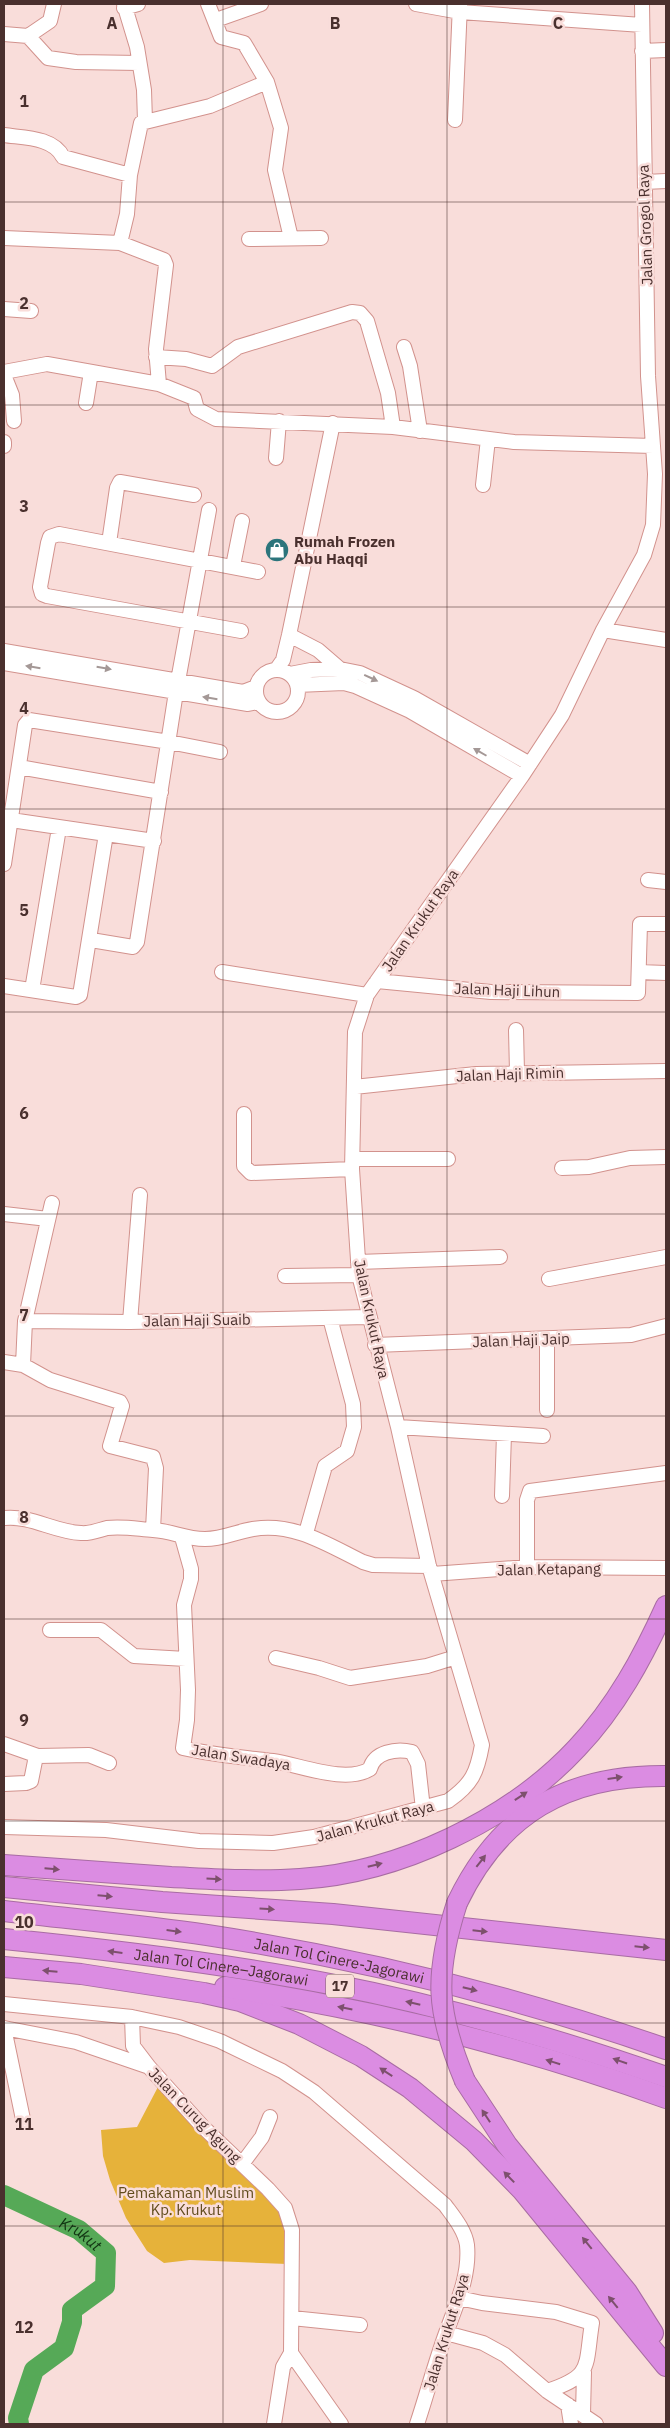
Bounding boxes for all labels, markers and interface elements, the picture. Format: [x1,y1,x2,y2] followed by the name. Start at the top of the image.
[107,13,118,33] text: A
[330,13,341,33] text: B
[553,13,563,33] text: C
[19,91,29,111] text: 1
[633,164,657,286] street label: Jalan Grogol Raya
[19,293,29,313] text: 2
[19,496,29,516] text: 3
[294,532,395,568] place label: Rumah Frozen Abu Haqqi
[264,537,290,563] shop icon: Rumah Frozen Abu Haqqi
[25,663,41,671] one-way arrow
[96,664,112,672] one-way arrow
[364,675,378,683] one-way arrow
[202,693,218,701] one-way arrow
[19,698,29,718] text: 4
[473,747,487,756] one-way arrow
[378,865,462,975] street label: Jalan Krukut Raya
[19,900,29,920] text: 5
[454,979,560,1001] street label: Jalan Haji Lihun
[456,1063,564,1085] street label: Jalan Haji Rimin
[19,1103,29,1123] text: 6
[350,1258,394,1380] street label: Jalan Krukut Raya
[19,1305,29,1325] text: 7
[143,1310,251,1330] street label: Jalan Haji Suaib
[472,1329,570,1351] street label: Jalan Haji Jaip
[19,1507,29,1527] text: 8
[497,1559,601,1579] street label: Jalan Ketapang
[19,1710,29,1730] text: 9
[190,1740,292,1774] street label: Jalan Swadaya
[608,1774,624,1782] one-way arrow
[514,1791,528,1801] one-way arrow
[314,1796,436,1846] street label: Jalan Krukut Raya
[476,1854,486,1868] one-way arrow
[368,1861,383,1869] one-way arrow
[45,1865,61,1873] one-way arrow
[207,1876,223,1884] one-way arrow
[97,1893,113,1901] one-way arrow
[259,1906,275,1914] one-way arrow
[14,1912,34,1932] text: 10
[166,1927,182,1935] one-way arrow
[473,1927,489,1935] one-way arrow
[253,1933,426,1987] street label: Jalan Tol Cinere-Jagorawi
[133,1944,310,1989] street label: Jalan Tol Cinere–Jagorawi
[634,1944,650,1952] one-way arrow
[107,1948,123,1956] one-way arrow
[41,1967,57,1975] one-way arrow
[326,1974,354,1998] road number: 17
[463,1986,478,1994] one-way arrow
[406,1999,421,2007] one-way arrow
[337,2004,353,2012] one-way arrow
[612,2057,627,2065] one-way arrow
[545,2058,560,2066] one-way arrow
[145,2063,245,2167] street label: Jalan Curug Agung
[379,2067,392,2077] one-way arrow
[482,2109,491,2123] one-way arrow
[14,2114,34,2134] text: 11
[503,2171,515,2183] one-way arrow
[118,2183,254,2219] park label: Pemakaman Muslim Kp. Krukut
[56,2212,106,2256] water label: Krukut
[582,2237,593,2250] one-way arrow
[419,2271,473,2393] street label: Jalan Krukut Raya
[608,2295,619,2308] one-way arrow
[14,2317,34,2337] text: 12

